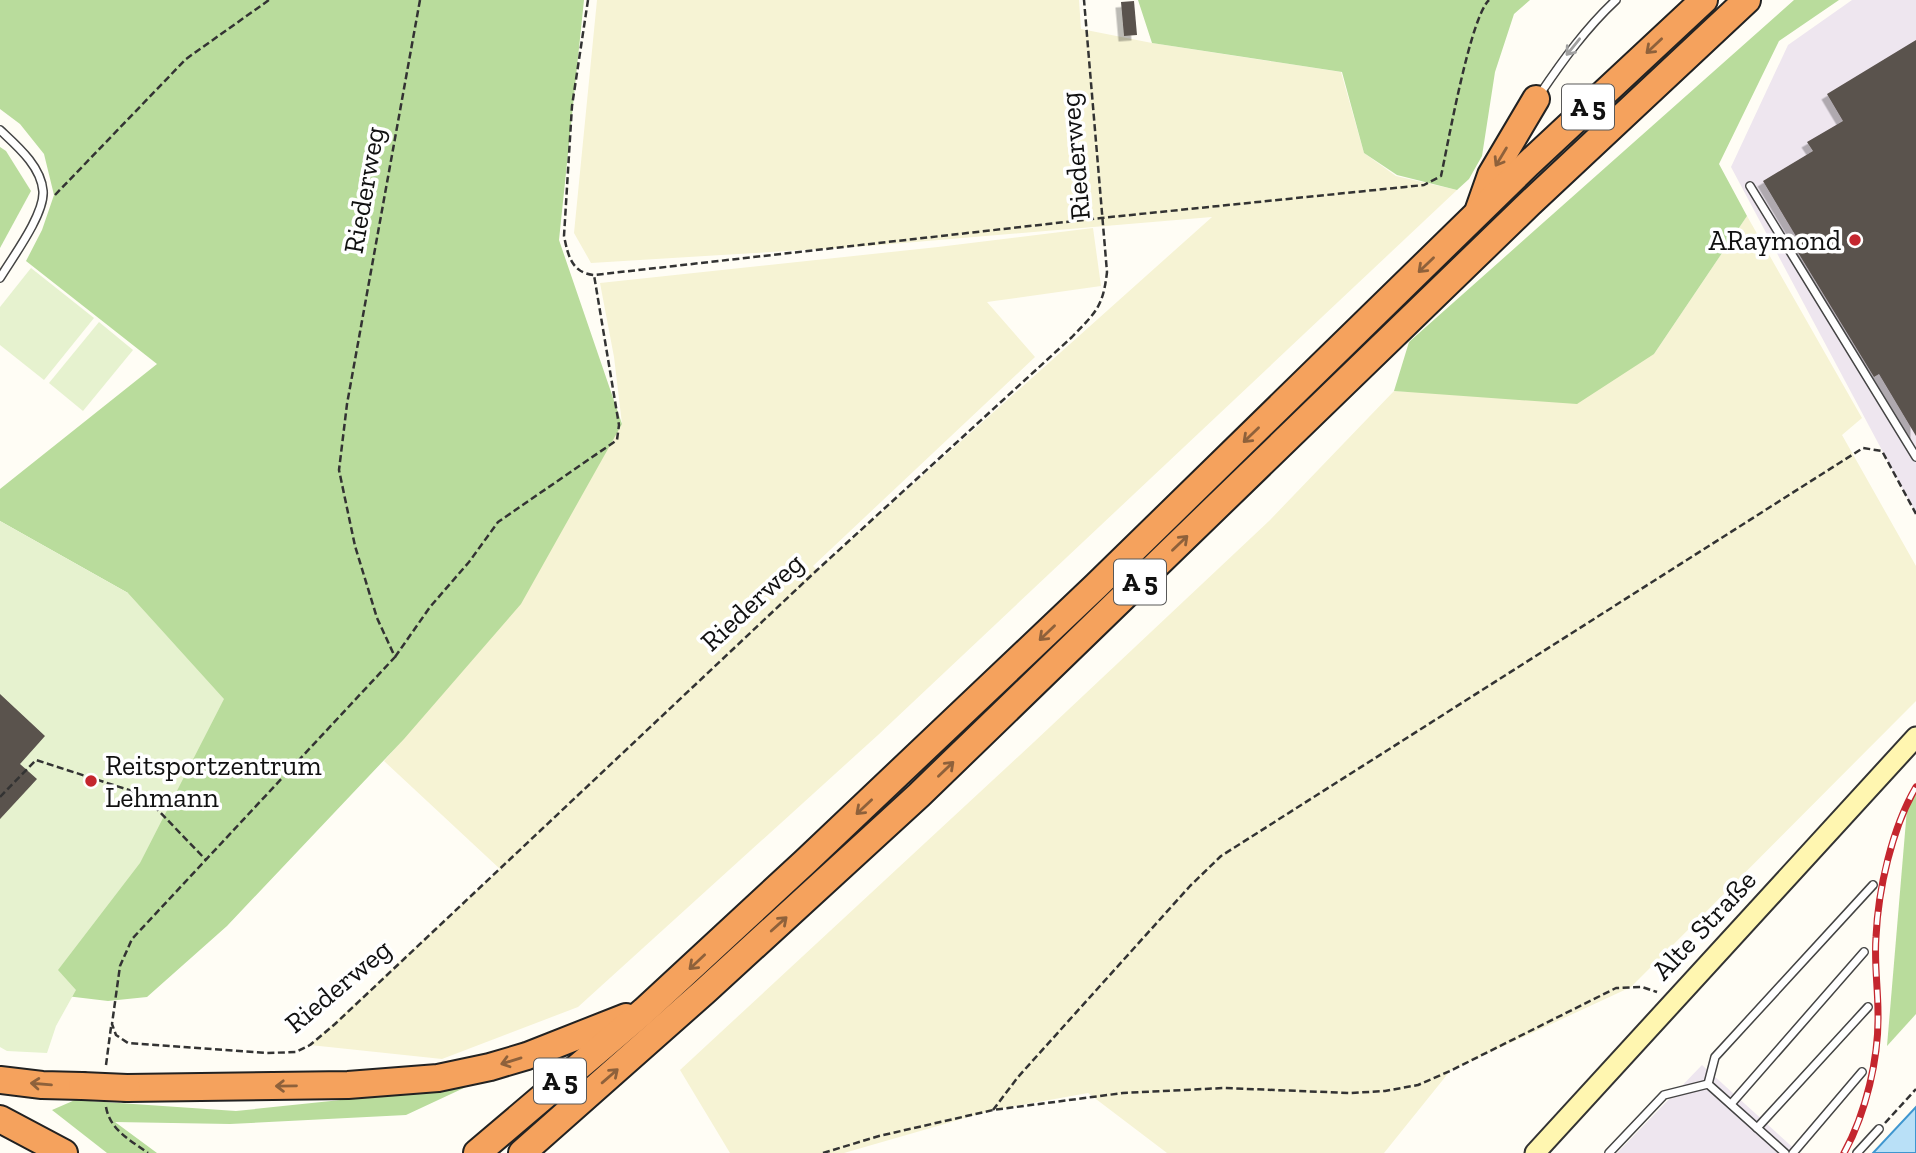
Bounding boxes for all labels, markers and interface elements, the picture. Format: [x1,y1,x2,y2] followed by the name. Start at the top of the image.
[1566,38,1581,56] one-way arrow
[1645,38,1663,54] one-way arrow
[1562,85,1614,130] road number: A 5
[1053,91,1097,221] street label: Riederweg
[337,124,391,256] street label: Riederweg
[1494,146,1508,166] one-way arrow
[1708,224,1841,257] place label: ARaymond
[1847,232,1863,248] marker: ARaymond
[1418,257,1435,274] one-way arrow
[1243,426,1260,443] one-way arrow
[1171,535,1188,552] one-way arrow
[694,546,810,658] street label: Riederweg
[1114,560,1166,604] road number: A 5
[1039,625,1056,642] one-way arrow
[105,749,322,814] place label: Reitsportzentrum Lehmann
[937,761,954,778] one-way arrow
[83,773,99,789] marker: Reitsportzentrum Lehmann
[856,798,873,815] one-way arrow
[1645,863,1763,987] street label: Alte Straße
[770,915,787,932] one-way arrow
[278,932,398,1040] street label: Riederweg
[689,953,706,970] one-way arrow
[501,1055,523,1068] one-way arrow
[534,1058,586,1104] road number: A 5
[601,1068,619,1084] one-way arrow
[30,1077,53,1090] one-way arrow
[275,1079,298,1093] one-way arrow

